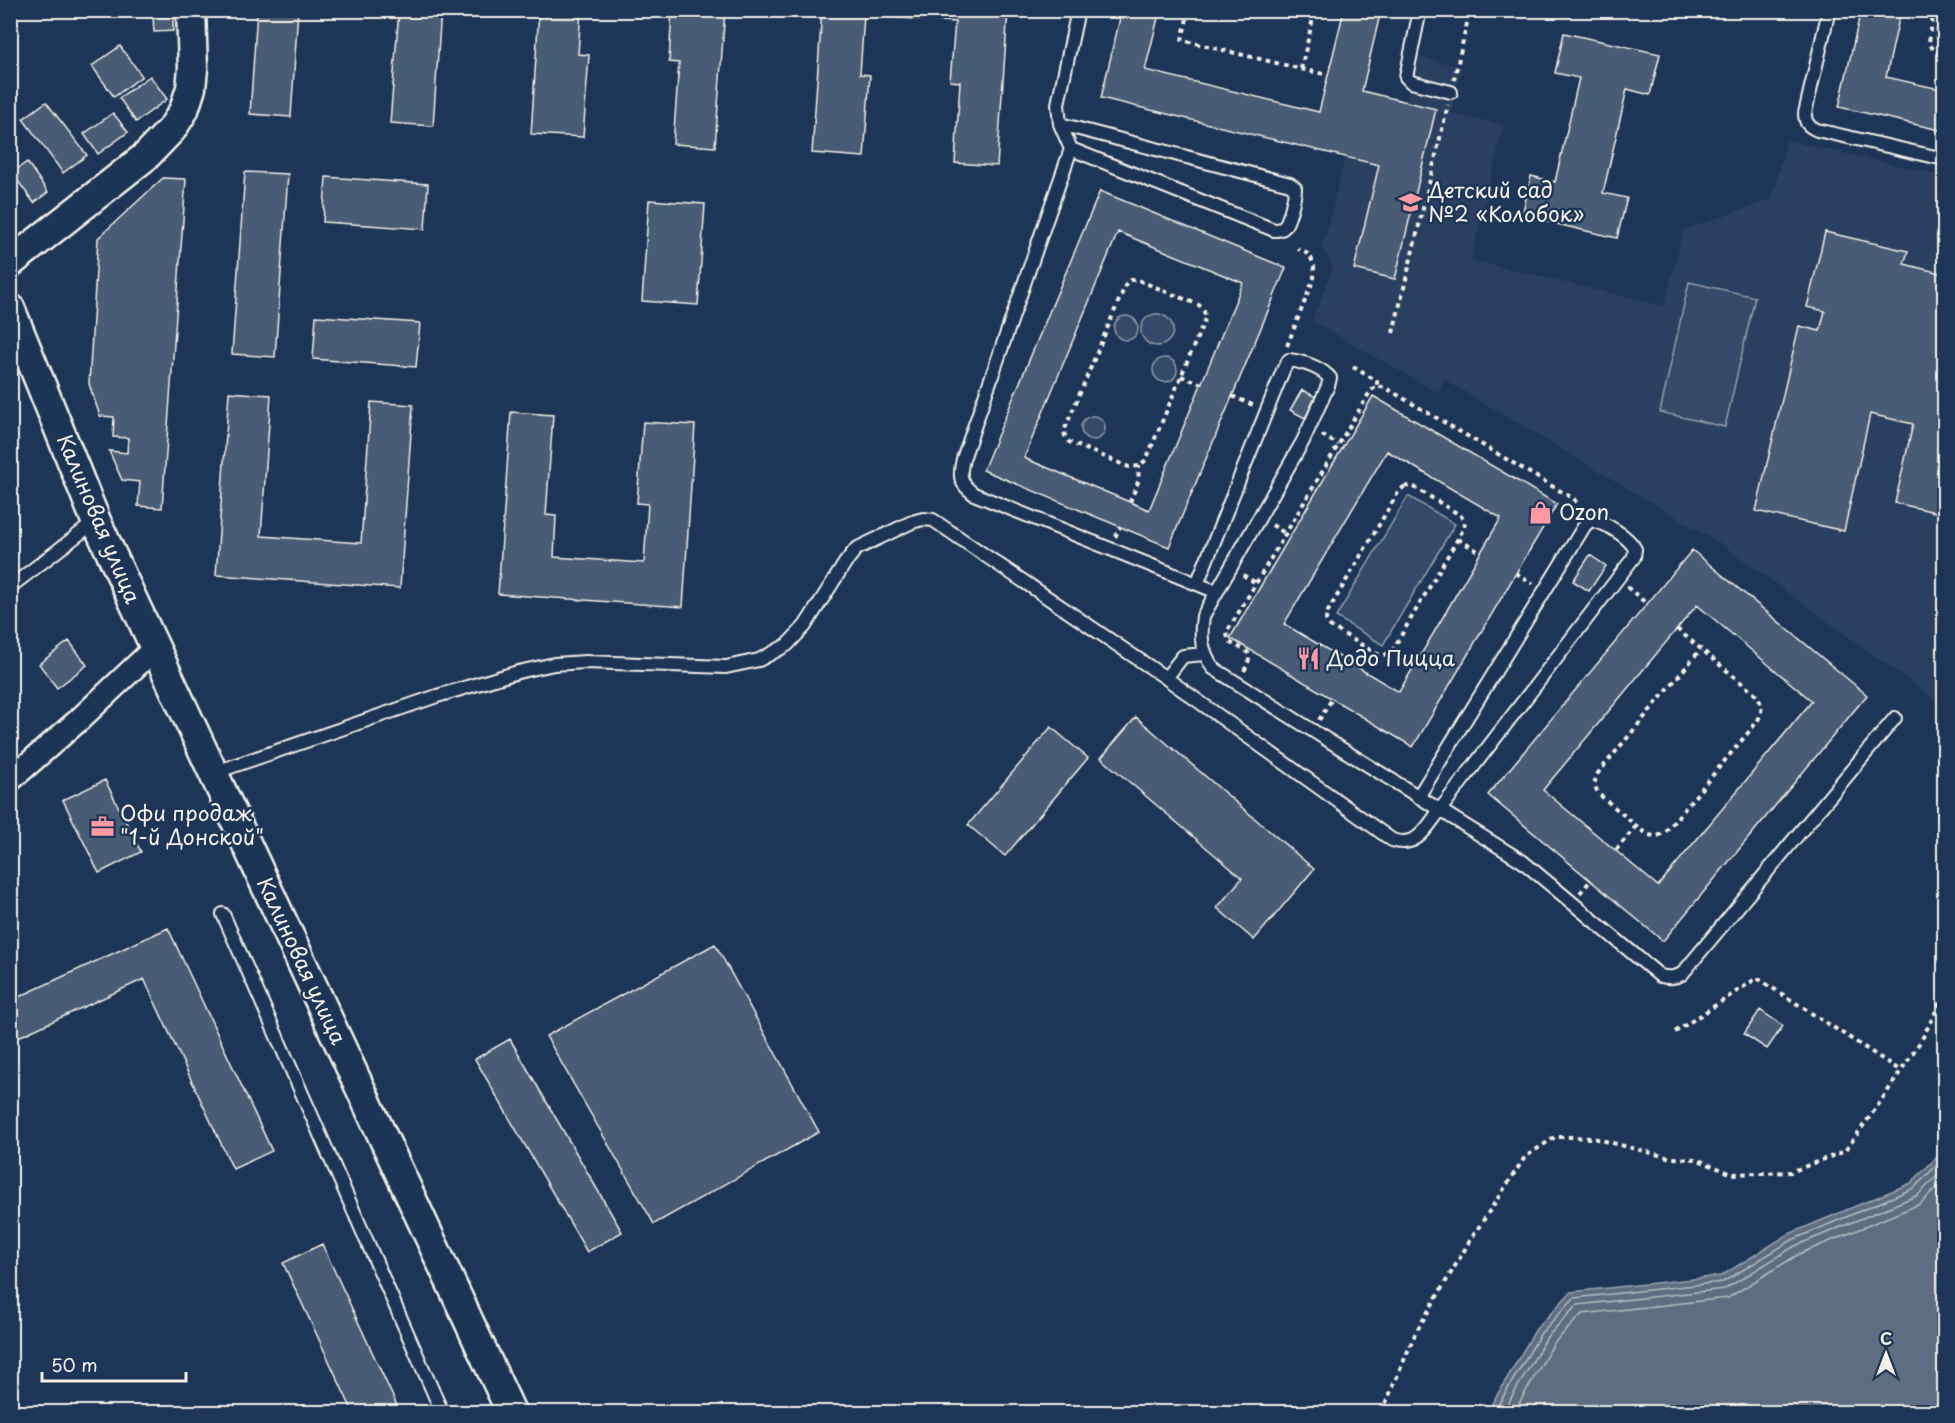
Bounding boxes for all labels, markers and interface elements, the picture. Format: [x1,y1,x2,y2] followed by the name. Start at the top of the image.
[1427,173,1584,229] place label: Детский сад №2 «Колобок»
[1397,190,1423,216] school or university icon: Детский сад №2 «Колобок»
[50,429,150,609] street label: Калиновая улица
[1559,495,1609,527] place label: Ozon
[1528,500,1554,526] shop icon: Ozon
[1326,641,1456,673] place label: Додо Пицца
[1296,646,1322,672] restaurant icon: Додо Пицца
[120,796,264,852] place label: Офи продаж "1-й Донской"
[89,813,115,839] office icon: Офи продаж "1-й Донской"
[250,871,356,1050] street label: Калиновая улица
[1856,1324,1916,1384] north arrow
[1880,1326,1892,1350] text: С
[42,1345,186,1383] scale bar
[51,1351,98,1378] text: 50 m

